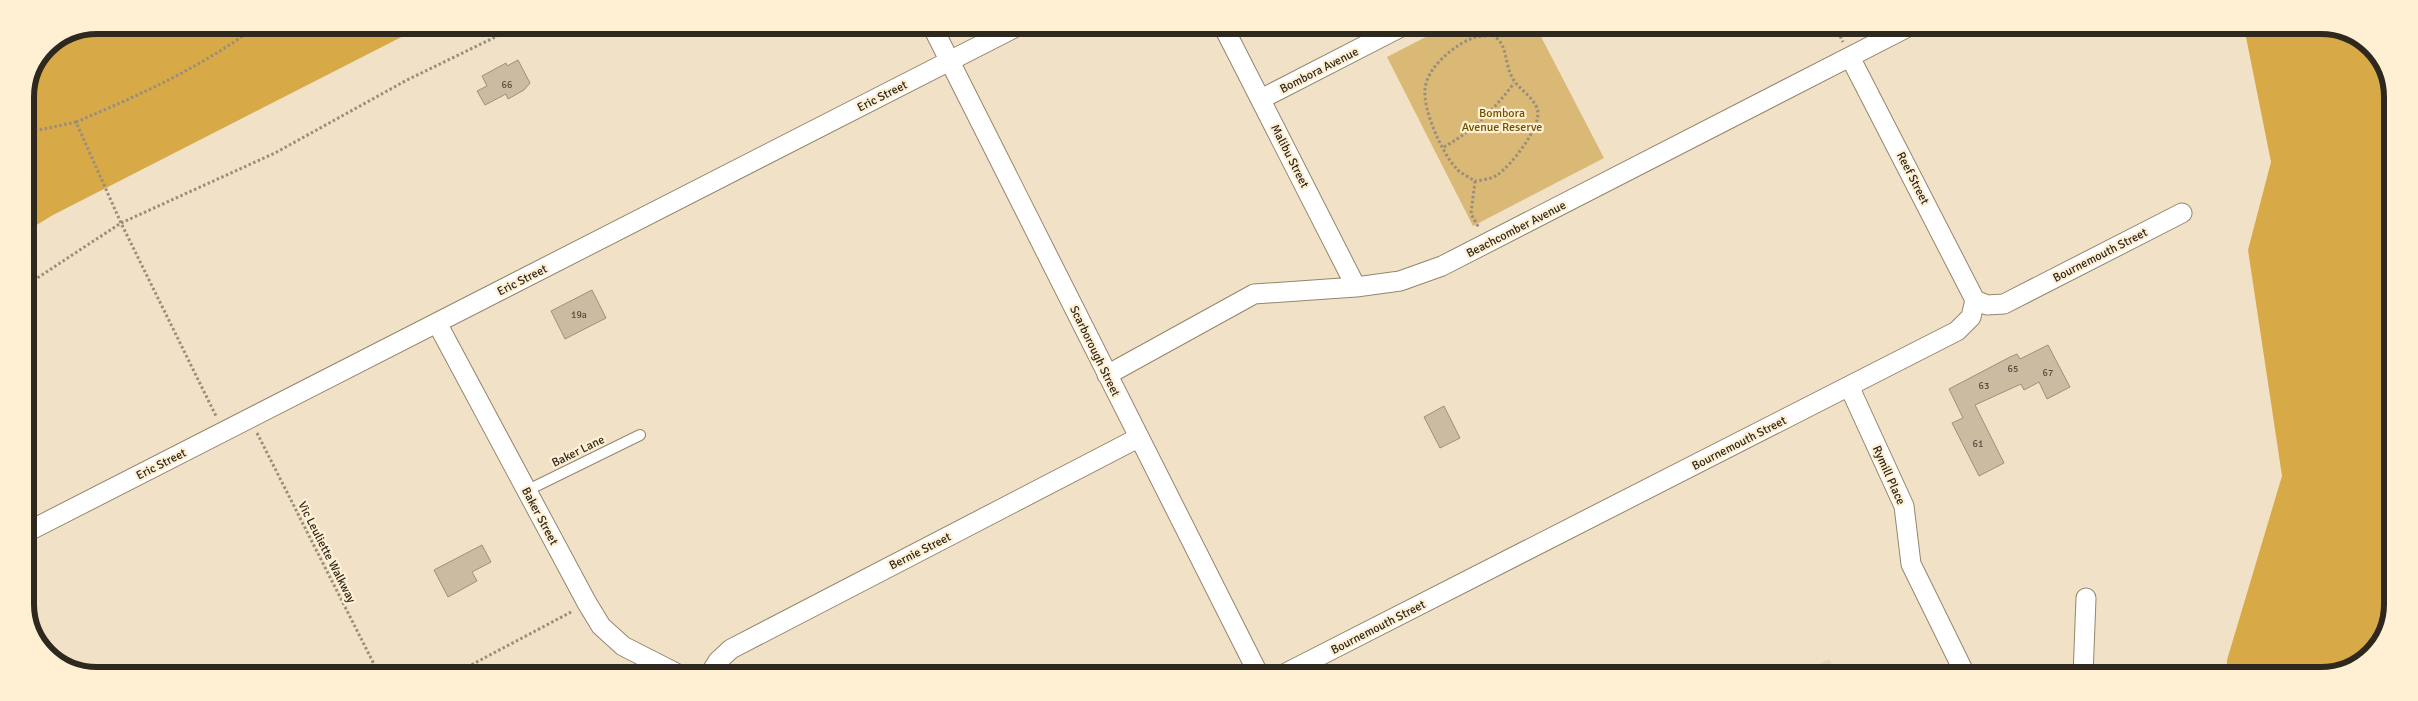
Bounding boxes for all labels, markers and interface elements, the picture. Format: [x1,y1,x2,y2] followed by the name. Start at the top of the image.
[1277,44,1361,97] street label: Bombora Avenue
[855,77,910,115] street label: Eric Street
[502,79,512,91] house number: 66
[1462,106,1542,135] park label: Bombora Avenue Reserve
[1267,122,1312,191] street label: Malibu Street
[1893,149,1932,207] street label: Reef Street
[1464,198,1569,261] street label: Beachcomber Avenue
[2050,225,2150,286] street label: Bournemouth Street
[495,261,550,299] street label: Eric Street
[1066,303,1123,399] street label: Scarborough Street
[571,309,587,321] house number: 19a
[2008,363,2018,375] house number: 65
[2043,367,2053,379] house number: 67
[1979,380,1989,392] house number: 63
[1689,413,1789,474] street label: Bournemouth Street
[549,432,607,471] street label: Baker Lane
[1973,438,1983,450] house number: 61
[1869,443,1908,507] street label: Rymill Place
[134,445,189,483] street label: Eric Street
[518,485,561,548] street label: Baker Street
[294,499,359,606] street label: Vic Leuliette Walkway
[887,529,954,573] street label: Bernie Street
[1328,597,1428,658] street label: Bournemouth Street

